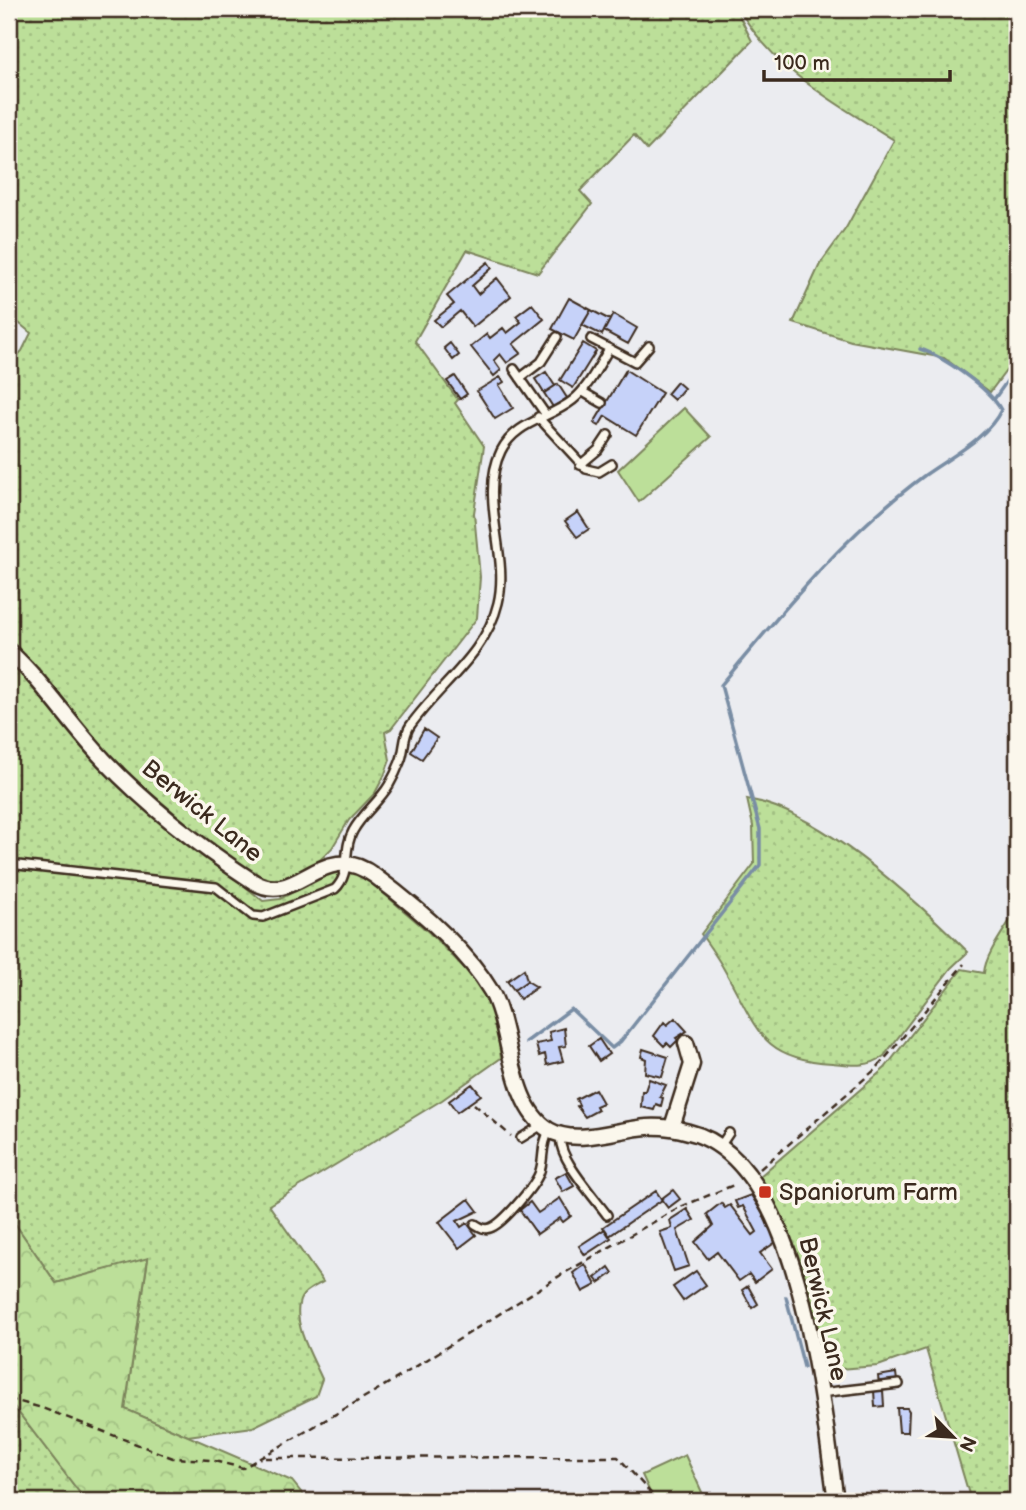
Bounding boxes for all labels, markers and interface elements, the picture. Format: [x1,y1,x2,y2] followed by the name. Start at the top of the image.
[764,38,949,82] scale bar
[774,51,830,76] text: 100 m
[136,754,268,868] street label: Berwick Lane
[779,1178,958,1207] place label: Spaniorum Farm
[757,1184,773,1200] marker: Spaniorum Farm
[792,1234,854,1384] street label: Berwick Lane
[918,1402,988,1472] north arrow
[954,1432,980,1455] text: N

